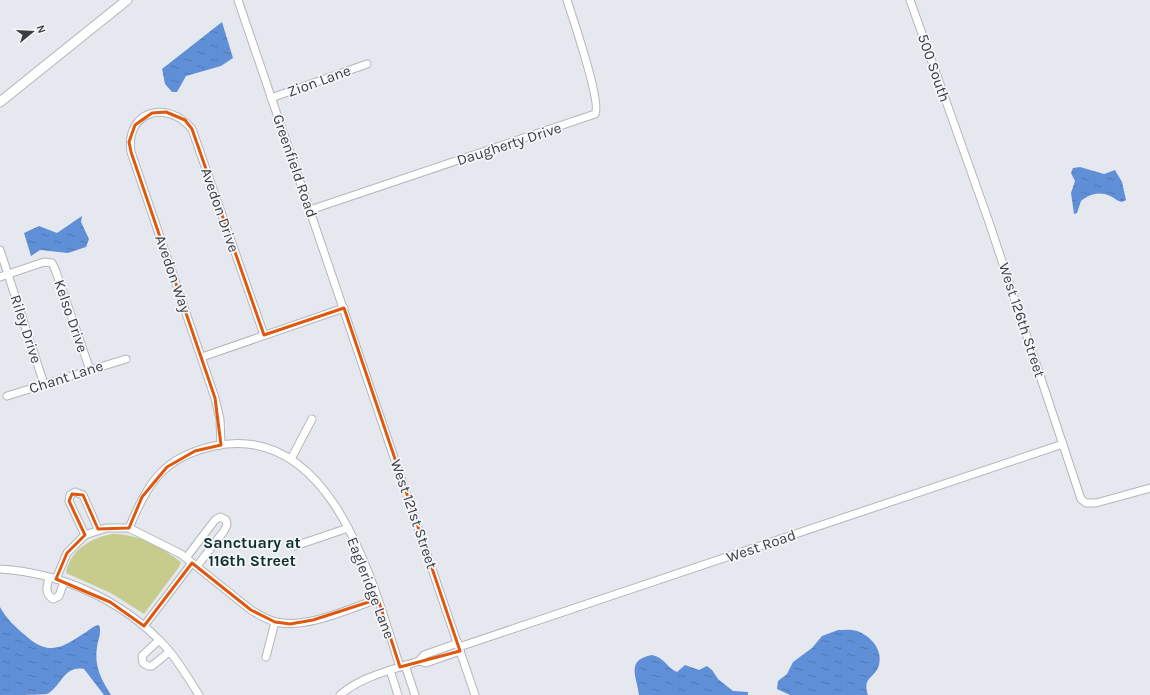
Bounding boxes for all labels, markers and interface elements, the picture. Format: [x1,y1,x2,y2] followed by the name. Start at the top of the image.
[12,12,52,52] north arrow
[34,23,48,35] text: N
[914,32,954,104] street label: 500 South
[285,61,353,101] street label: Zion Lane
[269,112,321,220] street label: Greenfield Road
[454,119,564,169] street label: Daugherty Drive
[197,165,243,255] street label: Avedon Drive
[151,233,195,315] street label: Avedon Way
[995,260,1049,380] street label: West 126th Street
[50,277,92,355] street label: Kelso Drive
[6,292,46,366] street label: Riley Drive
[27,357,105,397] street label: Chant Lane
[387,457,441,571] street label: West 121st Street
[724,526,798,566] street label: West Road
[203,533,301,570] district label: Sanctuary at 116th Street
[343,535,399,641] street label: Eagleridge Lane

